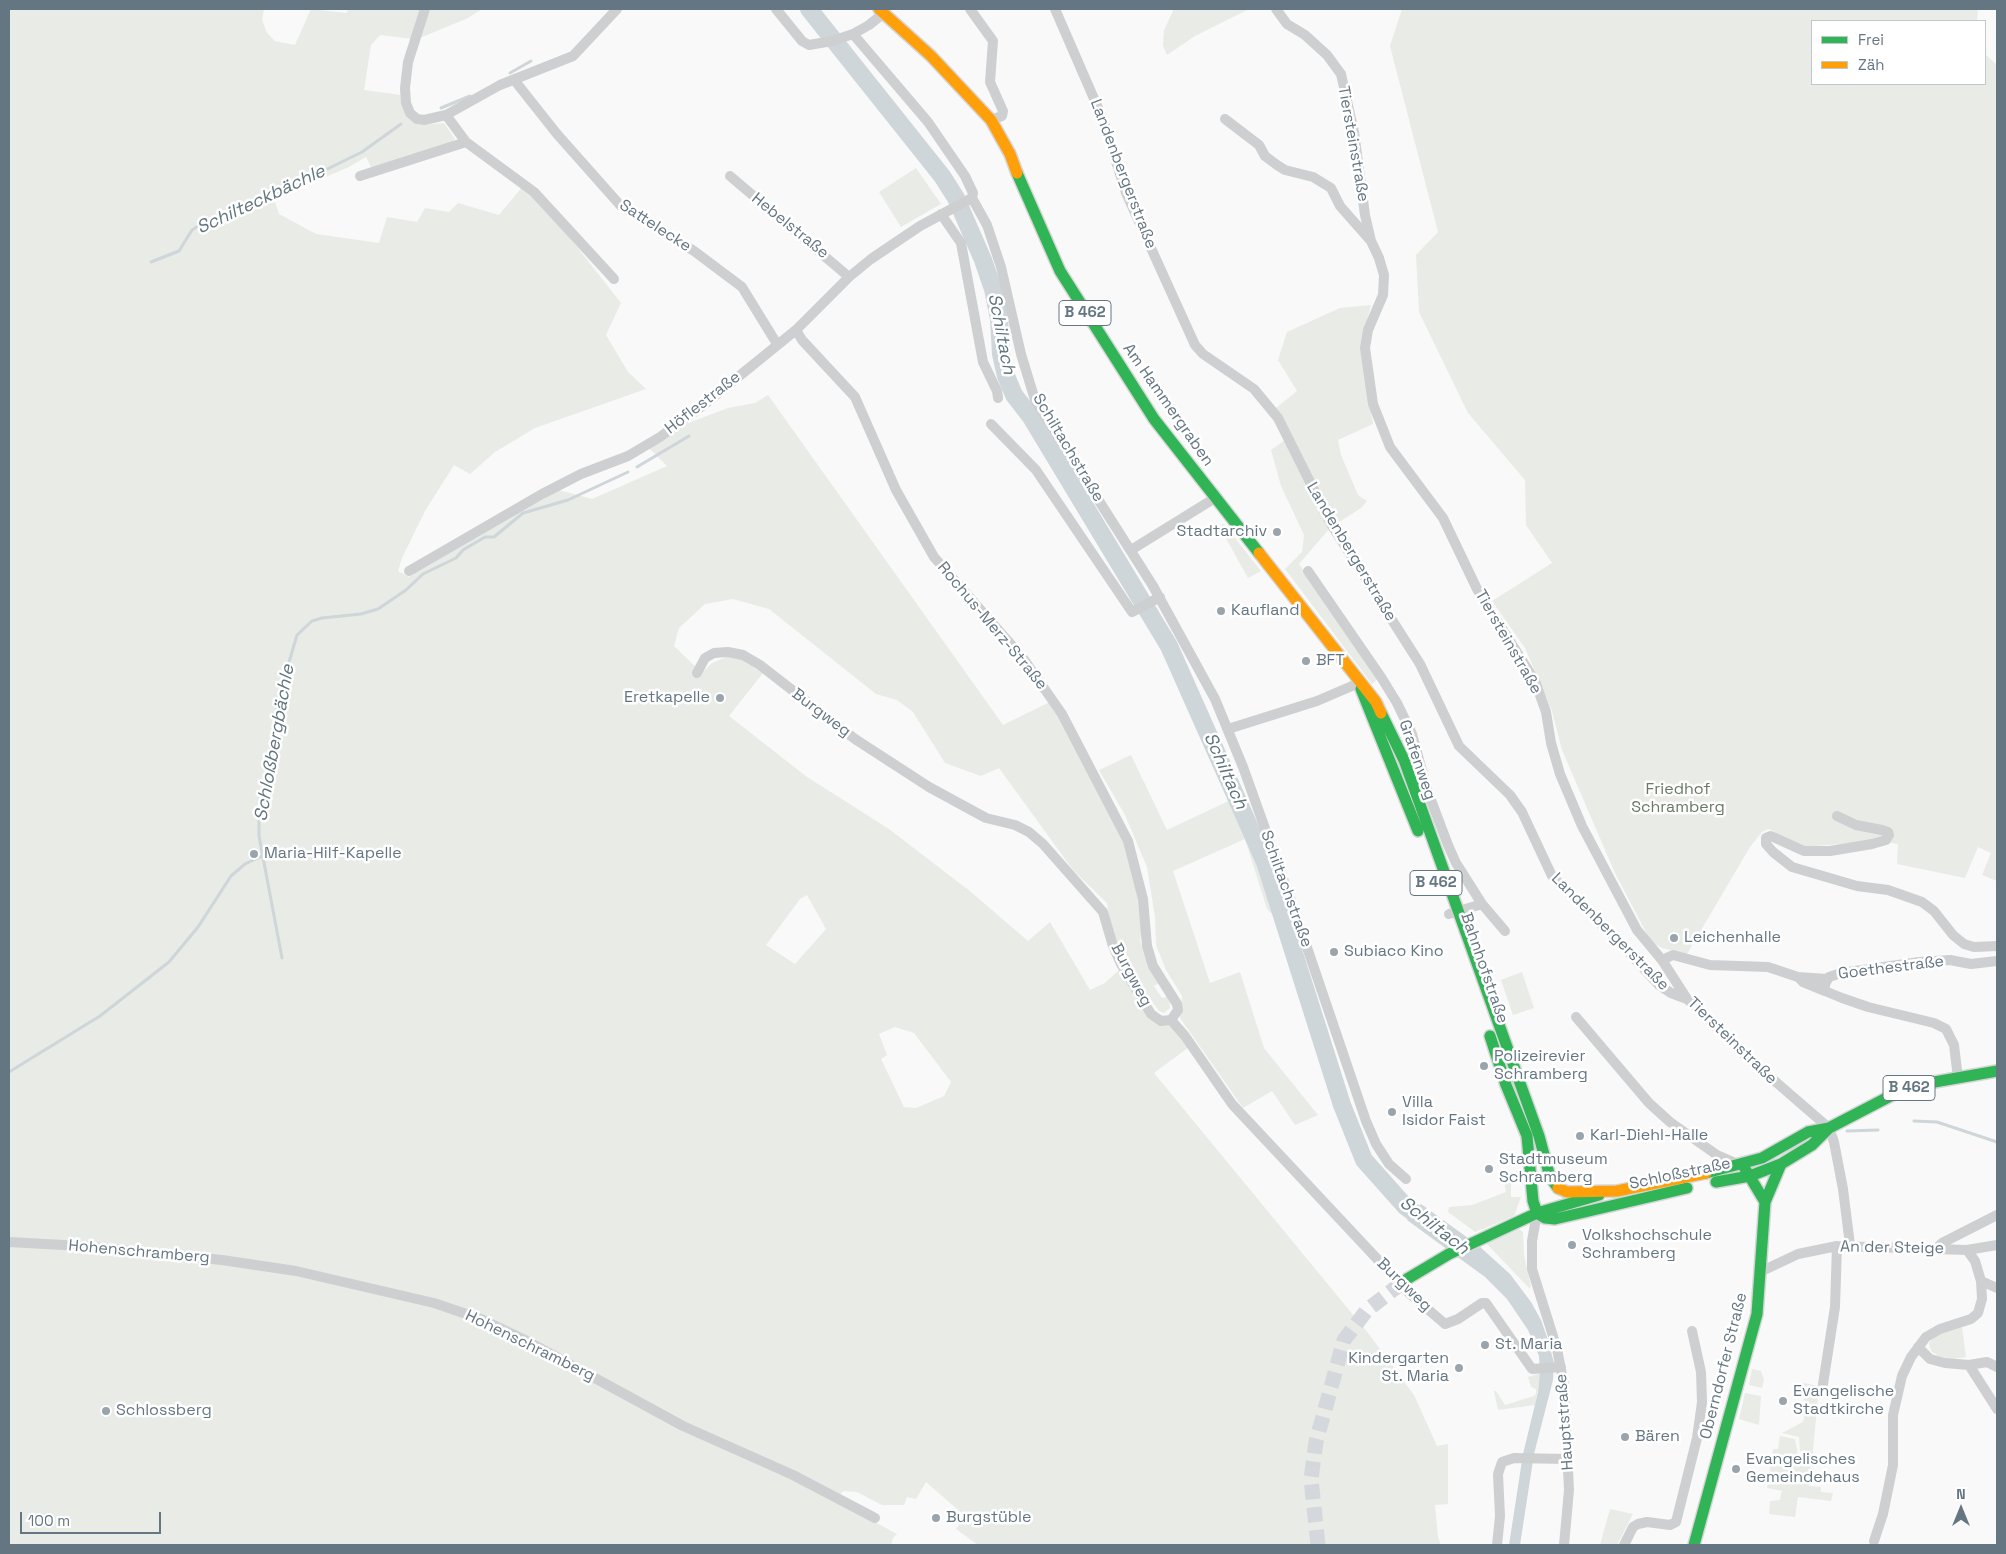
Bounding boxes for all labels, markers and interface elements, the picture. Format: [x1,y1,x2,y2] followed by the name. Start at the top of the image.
[1811,20,1986,85] legend
[1858,30,1884,49] text: Frei
[1858,55,1884,74] text: Zäh
[1333,85,1373,203] street label: Tiersteinstraße
[1086,97,1160,251] street label: Landenbergerstraße
[193,161,329,239] water label: Schilteckbächle
[748,189,832,263] street label: Hebelstraße
[616,196,694,256] street label: Sattelecke
[983,292,1019,376] water label: Schiltach
[1059,300,1111,326] road number: B 462
[1118,340,1218,470] street label: Am Hammergraben
[662,368,744,438] street label: Höflestraße
[1028,390,1108,506] street label: Schiltachstraße
[1302,479,1400,625] street label: Landenbergerstraße
[1176,522,1267,542] place label: Stadtarchiv
[1271,526,1283,538] marker: Stadtarchiv
[933,558,1051,694] street label: Rochus-Merz-Straße
[1470,586,1546,698] street label: Tiersteinstraße
[1231,601,1299,621] place label: Kaufland
[1215,605,1227,617] marker: Kaufland
[1316,651,1345,671] place label: BFT
[1300,655,1312,667] marker: BFT
[251,663,299,823] water label: Schloßbergbächle
[788,685,854,741] street label: Burgweg
[624,688,710,708] place label: Eretkapelle
[714,692,726,704] marker: Eretkapelle
[1394,717,1440,803] street label: Grafenweg
[1199,729,1251,813] water label: Schiltach
[1631,780,1725,818] park label: Friedhof Schramberg
[1256,828,1316,950] street label: Schiltachstraße
[264,844,402,864] place label: Maria-Hilf-Kapelle
[248,848,260,860] marker: Maria-Hilf-Kapelle
[1547,869,1673,995] street label: Landenbergerstraße
[1410,870,1462,896] road number: B 462
[1456,910,1512,1026] street label: Bahnhofstraße
[1684,928,1781,948] place label: Leichenhalle
[1668,932,1680,944] marker: Leichenhalle
[1106,940,1156,1010] street label: Burgweg
[1344,942,1444,962] place label: Subiaco Kino
[1328,946,1340,958] marker: Subiaco Kino
[1837,952,1945,984] street label: Goethestraße
[1683,993,1781,1089] street label: Tiersteinstraße
[1494,1047,1588,1085] place label: Polizeirevier Schramberg
[1478,1060,1490,1072] marker: Polizeirevier Schramberg
[1883,1076,1935,1100] road number: B 462
[1402,1093,1486,1131] place label: Villa Isidor Faist
[1386,1106,1398,1118] marker: Villa Isidor Faist
[1590,1126,1708,1146] place label: Karl-Diehl-Halle
[1574,1130,1586,1142] marker: Karl-Diehl-Halle
[1499,1150,1608,1188] place label: Stadtmuseum Schramberg
[1628,1154,1732,1194] street label: Schloßstraße
[1483,1163,1495,1175] marker: Stadtmuseum Schramberg
[1395,1192,1473,1260] water label: Schiltach
[1582,1226,1712,1264] place label: Volkshochschule Schramberg
[68,1236,210,1268] street label: Hohenschramberg
[1840,1237,1944,1259] street label: An der Steige
[1566,1239,1578,1251] marker: Volkshochschule Schramberg
[1373,1254,1435,1316] street label: Burgweg
[1696,1291,1752,1441] street label: Oberndorfer Straße
[462,1306,598,1386] street label: Hohenschramberg
[1495,1335,1563,1355] place label: St. Maria
[1479,1339,1491,1351] marker: St. Maria
[1348,1349,1449,1387] place label: Kindergarten St. Maria
[1453,1362,1465,1374] marker: Kindergarten St. Maria
[1552,1373,1578,1471] street label: Hauptstraße
[1793,1382,1894,1420] place label: Evangelische Stadtkirche
[1777,1395,1789,1407] marker: Evangelische Stadtkirche
[116,1401,212,1421] place label: Schlossberg
[100,1405,112,1417] marker: Schlossberg
[1635,1427,1680,1447] place label: Bären
[1619,1431,1631,1443] marker: Bären
[1746,1450,1860,1488] place label: Evangelisches Gemeindehaus
[1730,1463,1742,1475] marker: Evangelisches Gemeindehaus
[1936,1484,1986,1534] north arrow
[1956,1485,1966,1503] text: N
[22,1502,164,1534] scale bar
[946,1508,1031,1528] place label: Burgstüble
[28,1511,70,1530] text: 100 m
[930,1512,942,1524] marker: Burgstüble

